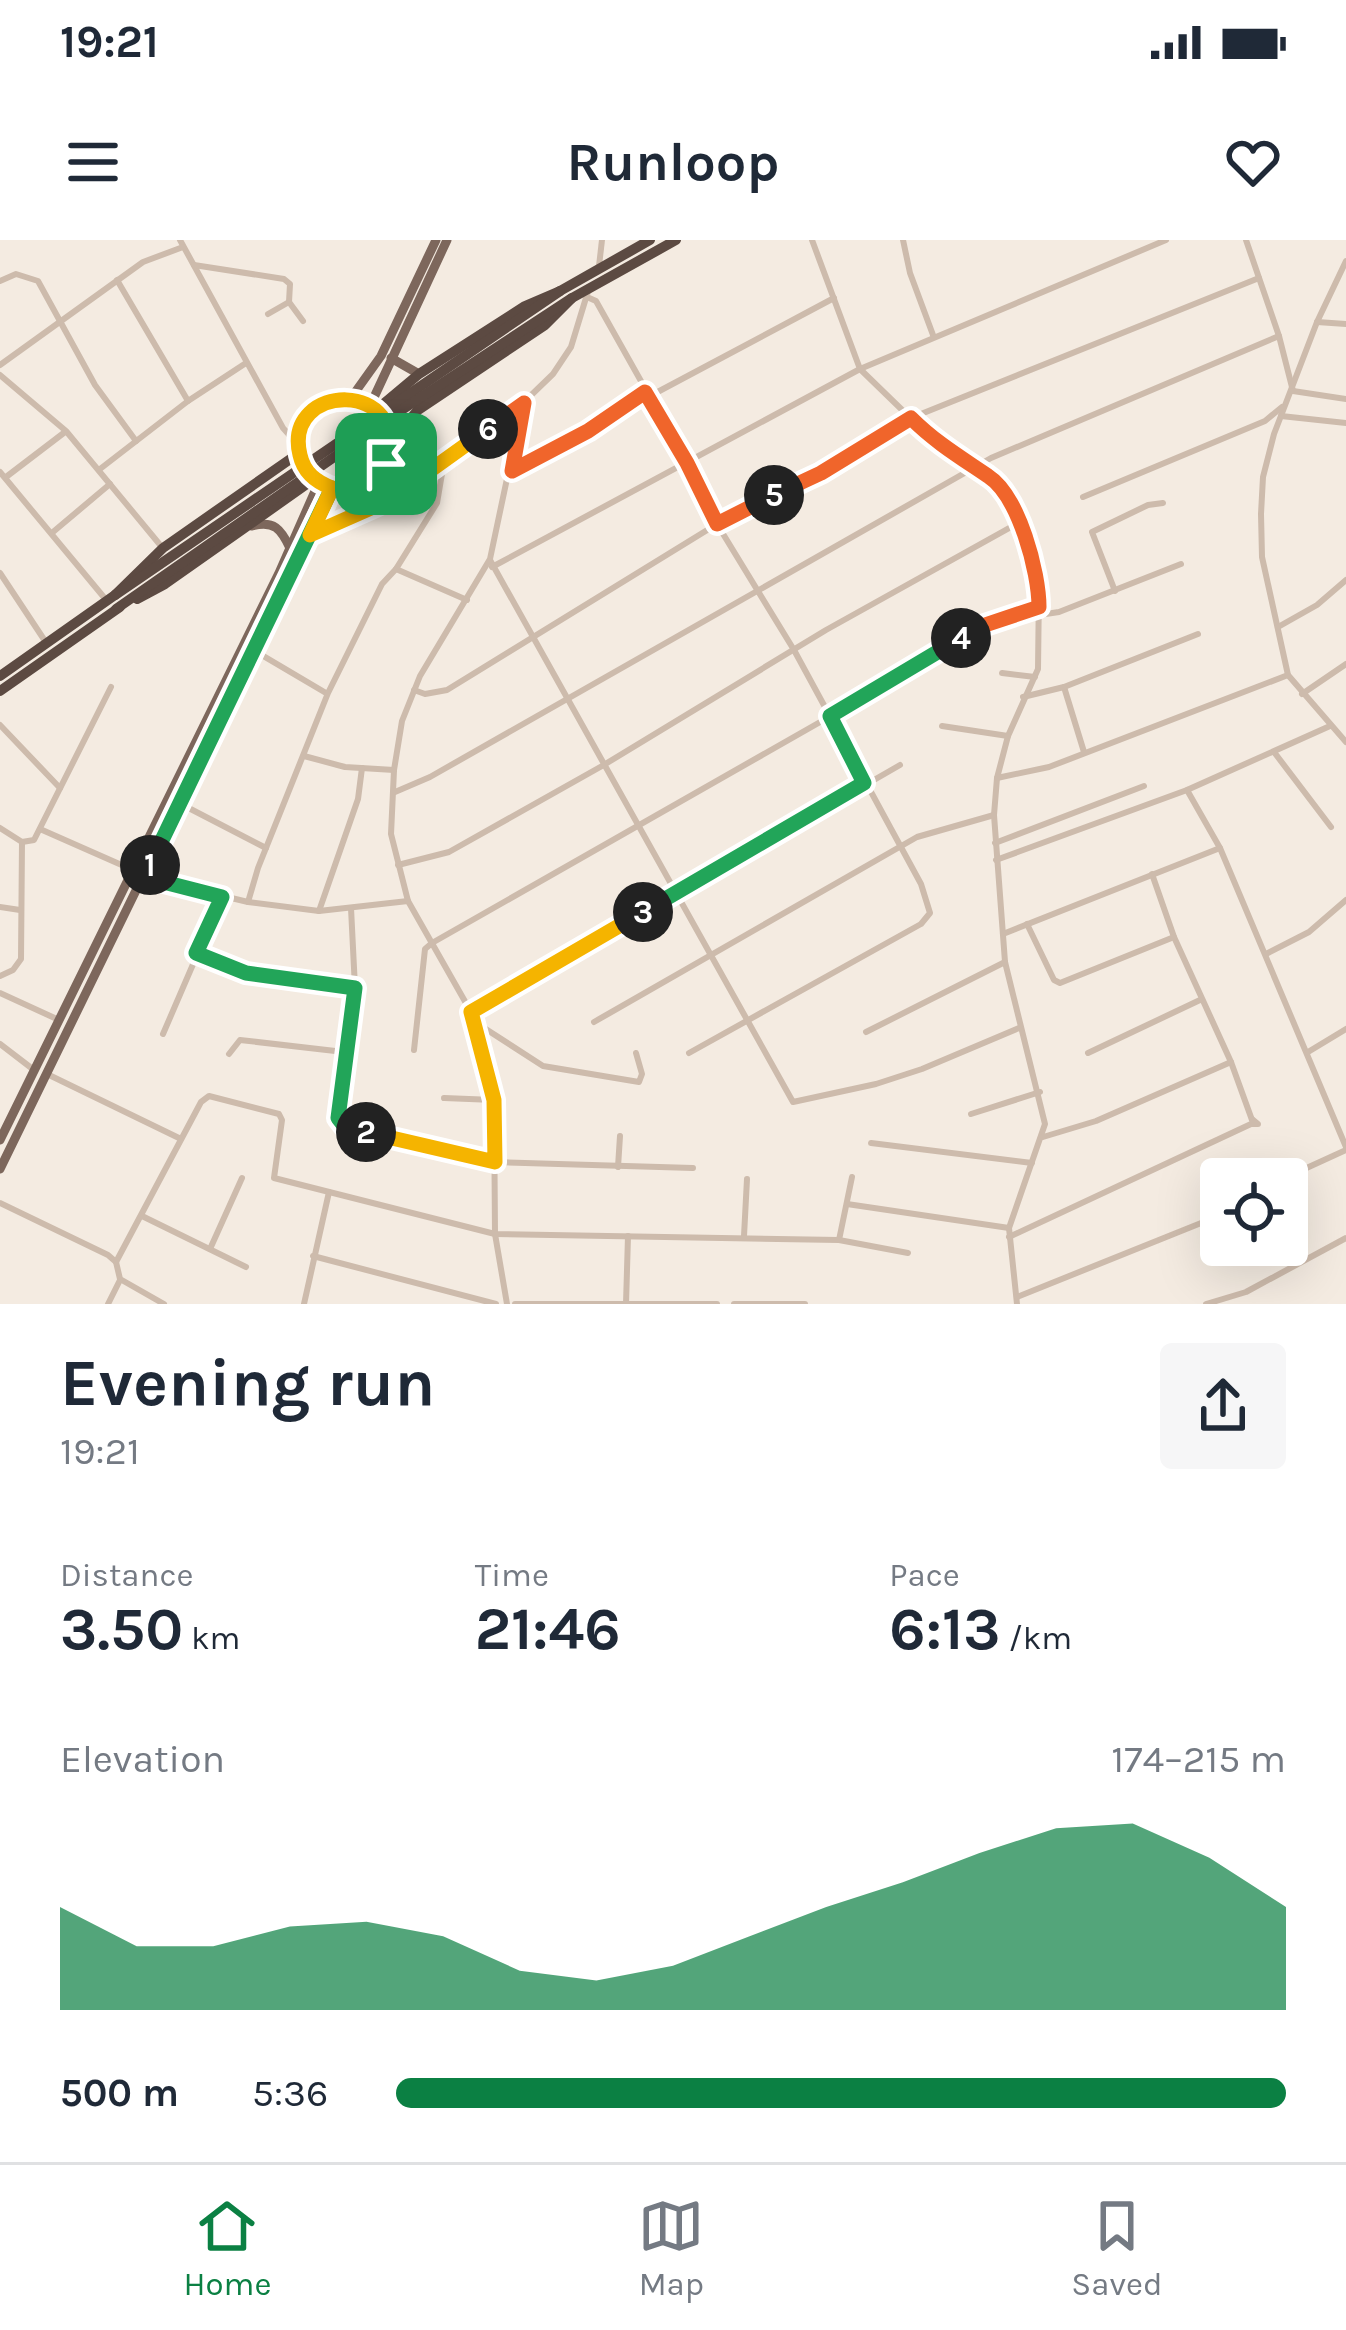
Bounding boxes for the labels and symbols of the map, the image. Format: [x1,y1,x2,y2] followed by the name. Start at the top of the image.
[458,399,518,459] pin: 6
[335,413,437,515] pin
[744,465,804,525] pin: 5
[931,608,991,668] pin: 4
[120,835,180,895] pin: 1
[613,882,673,942] pin: 3
[336,1102,396,1162] pin: 2

